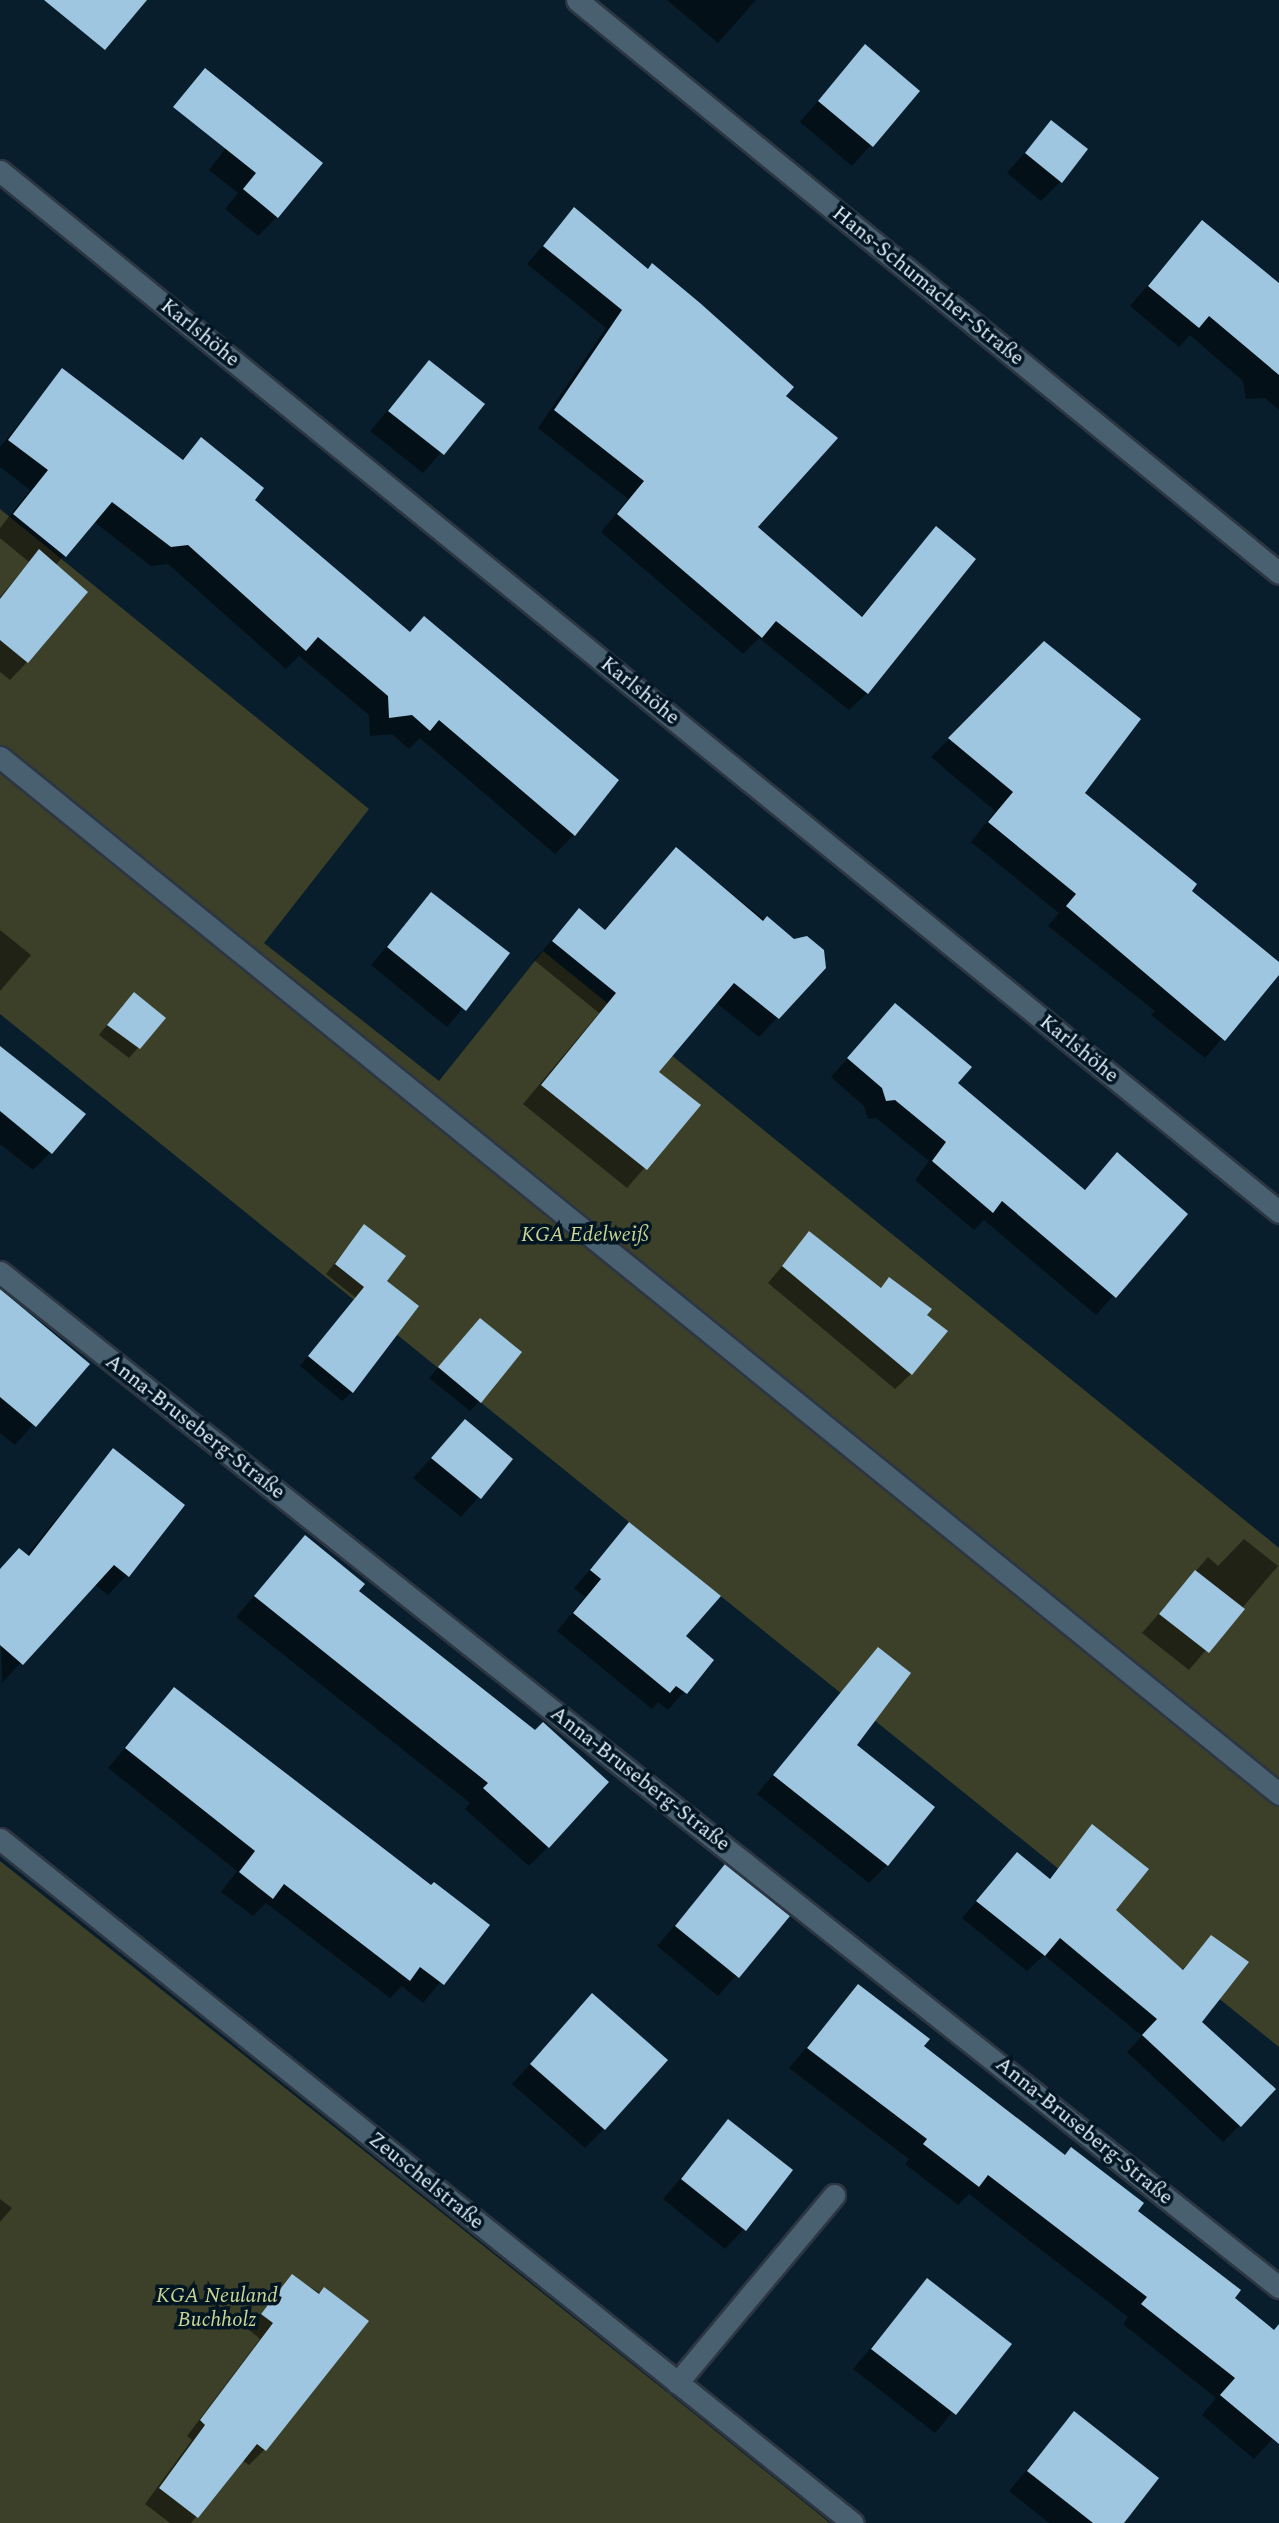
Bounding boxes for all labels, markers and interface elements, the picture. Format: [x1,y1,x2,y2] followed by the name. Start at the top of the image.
[827,201,1029,371] street label: Hans-Schumacher-Straße
[155,293,245,373] street label: Karlshöhe
[595,651,685,731] street label: Karlshöhe
[1034,1009,1124,1089] street label: Karlshöhe
[521,1222,649,1248] park label: KGA Edelweiß
[100,1349,290,1505] street label: Anna-Bruseberg-Straße
[545,1701,735,1857] street label: Anna-Bruseberg-Straße
[990,2052,1178,2210] street label: Anna-Bruseberg-Straße
[363,2127,489,2235] street label: Zeuschelstraße
[156,2283,278,2333] park label: KGA Neuland Buchholz

